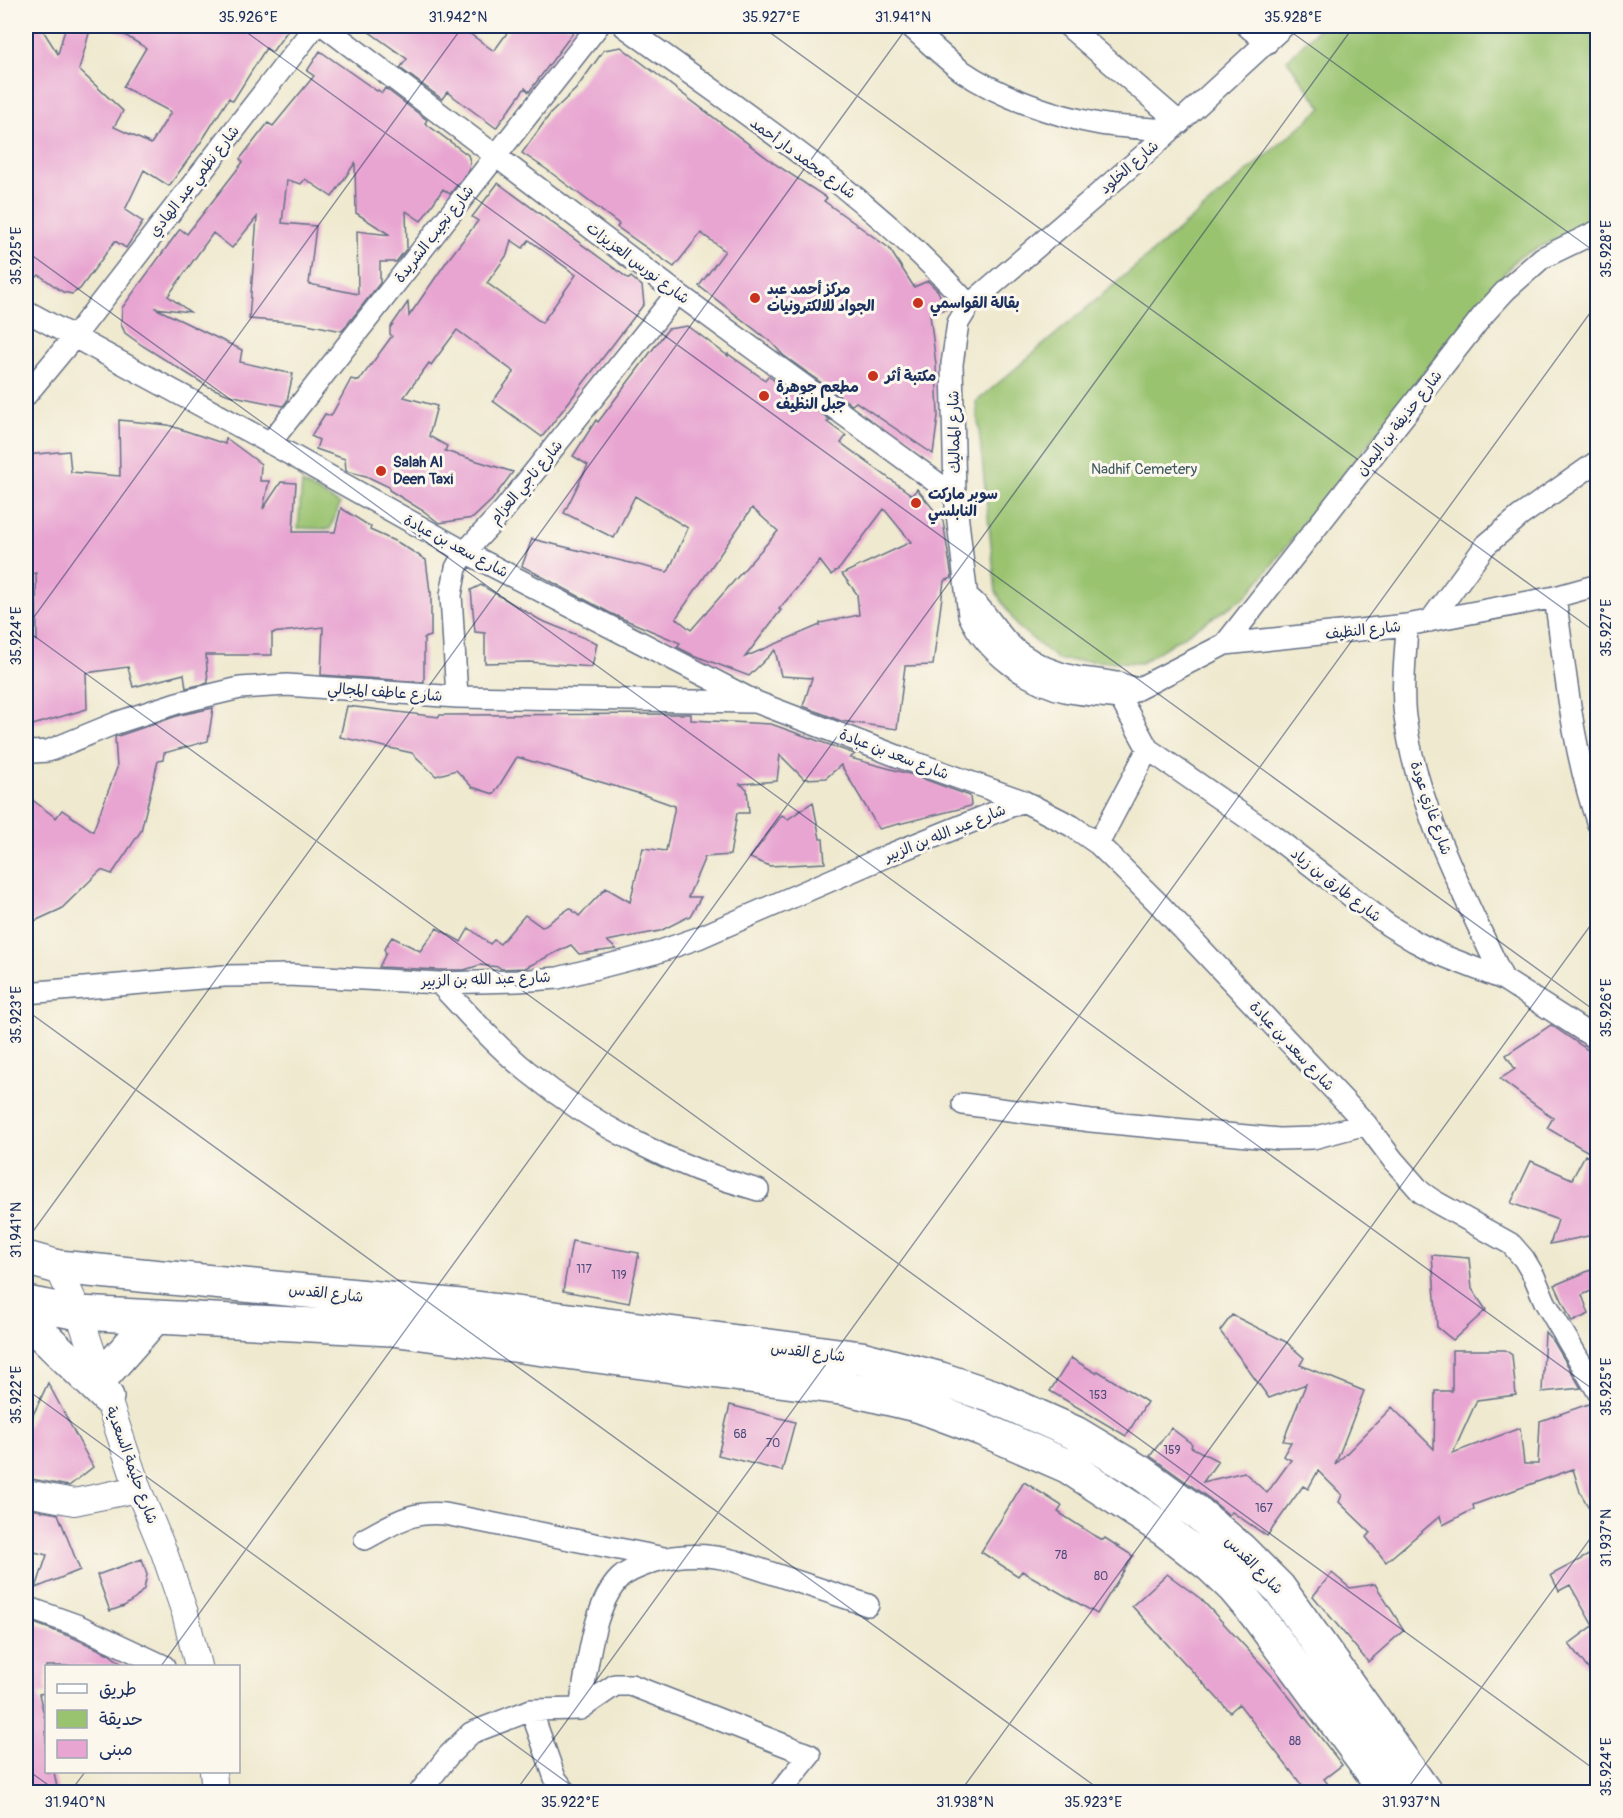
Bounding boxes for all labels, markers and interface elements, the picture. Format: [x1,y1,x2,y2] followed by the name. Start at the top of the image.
[219,8,278,27] text: 35.926°E
[428,8,488,27] text: 31.942°N
[742,8,800,27] text: 35.927°E
[875,8,931,27] text: 31.941°N
[1264,8,1322,27] text: 35.928°E
[746,114,859,203] street label: شارع محمد دار أحمد
[145,122,246,243] street label: شارع نظمي عبد الهادي
[1096,136,1163,198] street label: شارع الخلود
[390,182,478,287] street label: شارع نجيب الشريدة
[582,218,693,308] street label: شارع نورس العزيزات
[1597,220,1616,278] text: 35.928°E
[7,227,26,285] text: 35.925°E
[767,279,875,316] place label: مركز أحمد عبد الجواد للالكترونيات
[748,291,762,305] marker: مركز أحمد عبد الجواد للالكترونيات
[930,294,1020,317] place label: بقالة القواسمي
[911,296,925,310] marker: بقالة القواسمي
[883,366,936,386] place label: مكتبة أثر
[1352,367,1447,480] street label: شارع حذيفة بن اليمان
[866,369,880,383] marker: مكتبة أثر
[776,378,859,414] place label: مطعم جوهرة جبل النظيف
[757,389,771,403] marker: مطعم جوهرة جبل النظيف
[944,390,965,474] street label: شارع المماليك
[486,436,569,530] street label: شارع ناجي العزام
[393,453,454,489] place label: Salah Al Deen Taxi
[1091,460,1198,479] park label: Nadhif Cemetery
[374,464,388,478] marker: Salah Al Deen Taxi
[928,485,998,525] place label: سوبر ماركت النابلسي
[909,496,923,510] marker: سوبر ماركت النابلسي
[400,511,511,582] street label: شارع سعد بن عبادة
[1597,599,1616,657] text: 35.927°E
[7,606,26,665] text: 35.924°E
[1324,617,1402,644] street label: شارع النظيف
[327,679,443,709] street label: شارع عاطف المجالي
[836,725,951,784] street label: شارع سعد بن عبادة
[1405,759,1455,858] street label: شارع غازي عودة
[880,800,1009,867] street label: شارع عبد الله بن الزبير
[1287,844,1385,927] street label: شارع طارق بن زياد
[419,968,551,991] street label: شارع عبد الله بن الزبير
[1597,978,1616,1038] text: 35.926°E
[7,986,26,1044] text: 35.923°E
[1245,998,1338,1095] street label: شارع سعد بن عبادة
[7,1202,26,1258] text: 31.941°N
[576,1262,593,1277] house number: 117
[611,1268,627,1283] house number: 119
[288,1280,364,1307] street label: شارع القدس
[770,1339,846,1366] street label: شارع القدس
[1597,1358,1616,1416] text: 35.925°E
[7,1365,26,1424] text: 35.922°E
[1089,1388,1107,1403] house number: 153
[101,1404,162,1527] street label: شارع حليمة السعدية
[733,1427,747,1442] house number: 68
[766,1436,780,1451] house number: 70
[1163,1443,1181,1458] house number: 159
[1255,1501,1274,1516] house number: 167
[1597,1509,1616,1567] text: 31.937°N
[1220,1532,1287,1599] street label: شارع القدس
[1055,1548,1067,1563] house number: 78
[1094,1569,1108,1584] house number: 80
[45,1665,240,1773] legend
[99,1678,137,1701] text: طريق
[99,1708,143,1731] text: حديقة
[1289,1734,1301,1749] house number: 88
[1597,1737,1616,1796] text: 35.924°E
[99,1738,133,1761] text: مبنى
[45,1793,105,1812] text: 31.940°N
[541,1793,600,1812] text: 35.922°E
[936,1793,994,1812] text: 31.938°N
[1064,1793,1122,1812] text: 35.923°E
[1382,1793,1440,1812] text: 31.937°N

